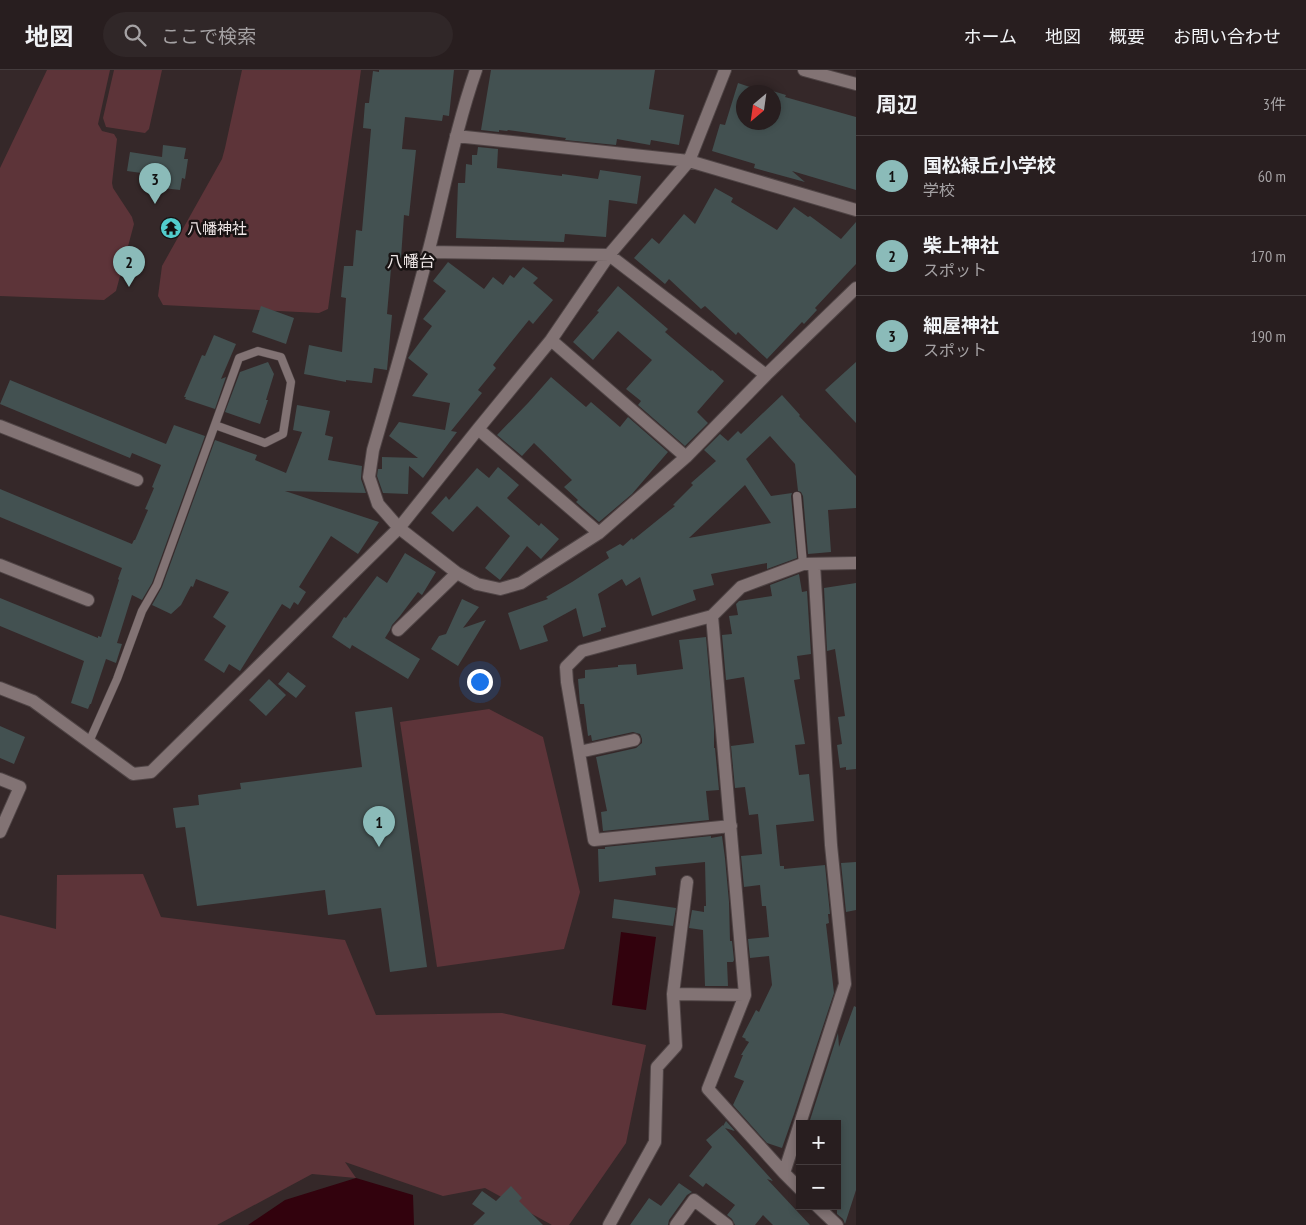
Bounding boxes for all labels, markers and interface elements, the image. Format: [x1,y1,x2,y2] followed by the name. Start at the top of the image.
[103,12,453,57] search box
[25,21,73,52] text: 地図
[121,21,149,49] icon: search
[161,24,256,48] text: ここで検索
[964,25,1017,48] text: ホーム
[1045,25,1081,48] text: 地図
[1109,25,1145,48] text: 概要
[1173,25,1281,48] text: お問い合わせ
[736,85,781,130] north arrow
[876,91,918,118] text: 周辺
[1263,94,1286,114] text: 3件
[923,153,1056,177] text: 国松緑丘小学校
[139,163,171,204] pin: 3
[888,166,896,186] text: 1
[1258,166,1286,186] text: 60 m
[923,180,955,200] text: 学校
[159,216,183,240] temple icon: 八幡神社
[187,219,247,238] place label: 八幡神社
[923,233,999,257] text: 柴上神社
[113,246,145,287] pin: 2
[888,246,896,266] text: 2
[1251,246,1286,266] text: 170 m
[387,251,435,271] district label: 八幡台
[923,260,987,280] text: スポット
[923,313,999,337] text: 細屋神社
[888,326,896,346] text: 3
[1251,326,1286,346] text: 190 m
[923,340,987,360] text: スポット
[467,669,493,695] your location
[363,806,395,847] pin: 1
[796,1120,841,1210] map controls
[796,1120,841,1165] button: +
[796,1165,841,1210] button: −

